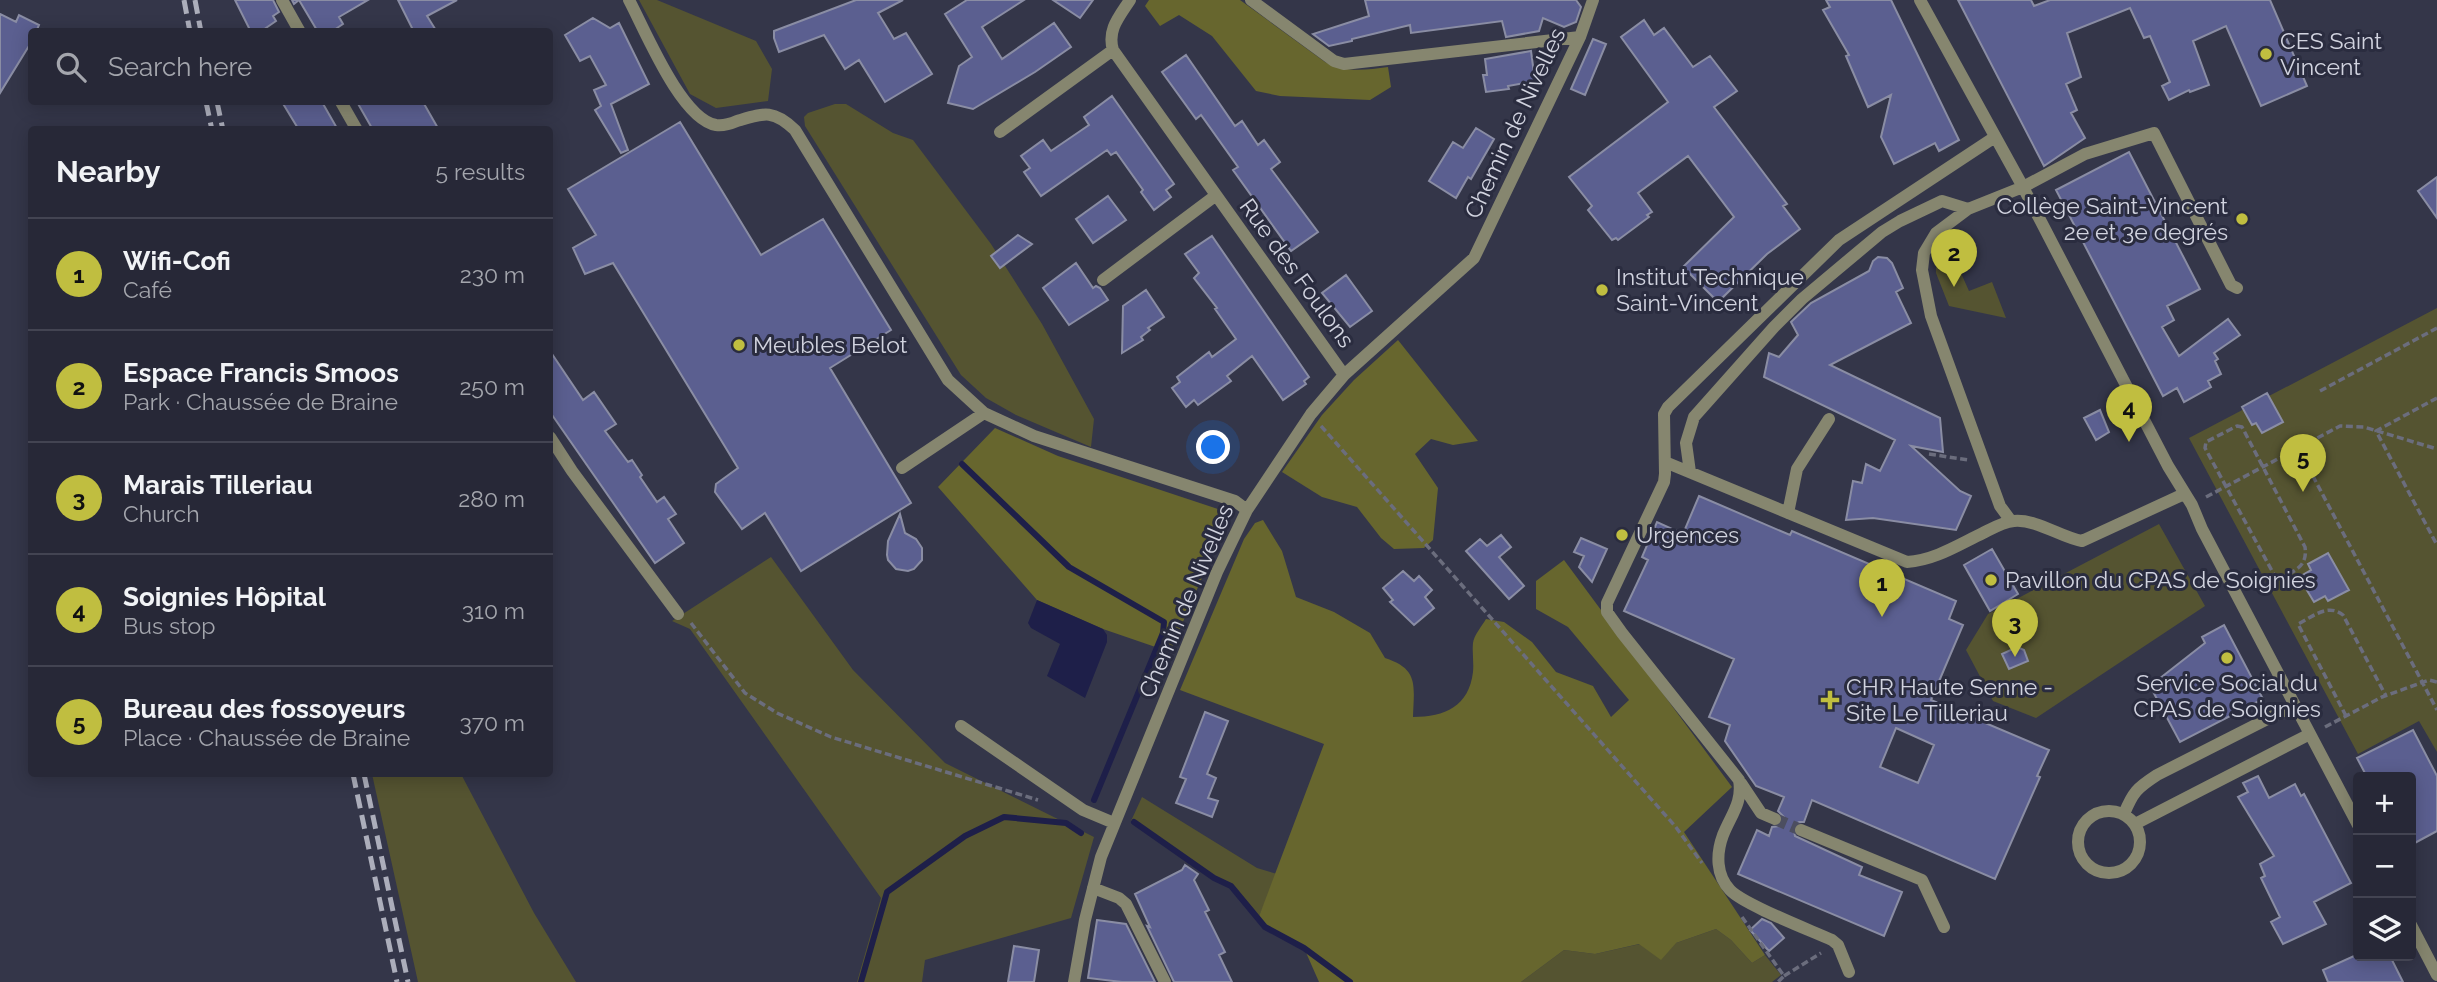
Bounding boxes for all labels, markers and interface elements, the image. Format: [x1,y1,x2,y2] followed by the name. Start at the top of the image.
[1459,23,1571,222] street label: Chemin de Nivelles
[2280,27,2382,80] place label: CES Saint Vincent
[28,28,553,105] search box
[2258,46,2274,62] marker: CES Saint Vincent
[52,48,90,86] icon: search
[108,52,252,82] text: Search here
[56,154,160,189] text: Nearby
[436,158,525,185] text: 5 results
[1997,192,2228,245] place label: Collège Saint-Vincent 2e et 3e degrés
[1234,193,1360,352] street label: Rue des Foulons
[2234,211,2250,227] marker: Collège Saint-Vincent 2e et 3e degrés
[1931,229,1977,287] pin: 2
[123,246,231,276] text: Wifi-Cofi
[73,261,85,288] text: 1
[460,261,525,288] text: 230 m
[1616,263,1804,316] place label: Institut Technique Saint-Vincent
[123,276,172,303] text: Café
[1594,282,1610,298] marker: Institut Technique Saint-Vincent
[753,331,908,358] place label: Meubles Belot
[731,337,747,353] marker: Meubles Belot
[123,358,399,388] text: Espace Francis Smoos
[73,373,85,400] text: 2
[459,373,525,400] text: 250 m
[2106,384,2152,442] pin: 4
[123,388,398,415] text: Park · Chaussée de Braine
[1196,430,1230,464] your location
[2280,434,2326,492] pin: 5
[123,470,313,500] text: Marais Tilleriau
[73,485,85,512] text: 3
[458,485,525,512] text: 280 m
[123,500,200,527] text: Church
[1133,500,1238,701] street label: Chemin de Nivelles
[1636,521,1739,548] place label: Urgences
[1614,527,1630,543] marker: Urgences
[1859,559,1905,617] pin: 1
[2005,566,2316,593] place label: Pavillon du CPAS de Soignies
[1983,572,1999,588] marker: Pavillon du CPAS de Soignies
[123,582,326,612] text: Soignies Hôpital
[72,597,86,624] text: 4
[462,597,525,624] text: 310 m
[1992,599,2038,657] pin: 3
[123,612,215,639] text: Bus stop
[2219,650,2235,666] marker: Service Social du CPAS de Soignies
[2133,669,2321,722] place label: Service Social du CPAS de Soignies
[1846,673,2053,726] place label: CHR Haute Senne - Site Le Tilleriau
[1820,690,1840,710] marker: CHR Haute Senne - Site Le Tilleriau
[123,694,405,724] text: Bureau des fossoyeurs
[73,709,85,736] text: 5
[460,709,525,736] text: 370 m
[123,724,410,751] text: Place · Chaussée de Braine
[2353,772,2416,961] map controls
[2353,772,2416,835] button: +
[2353,835,2416,898] button: −
[2353,898,2416,961] button: layers

